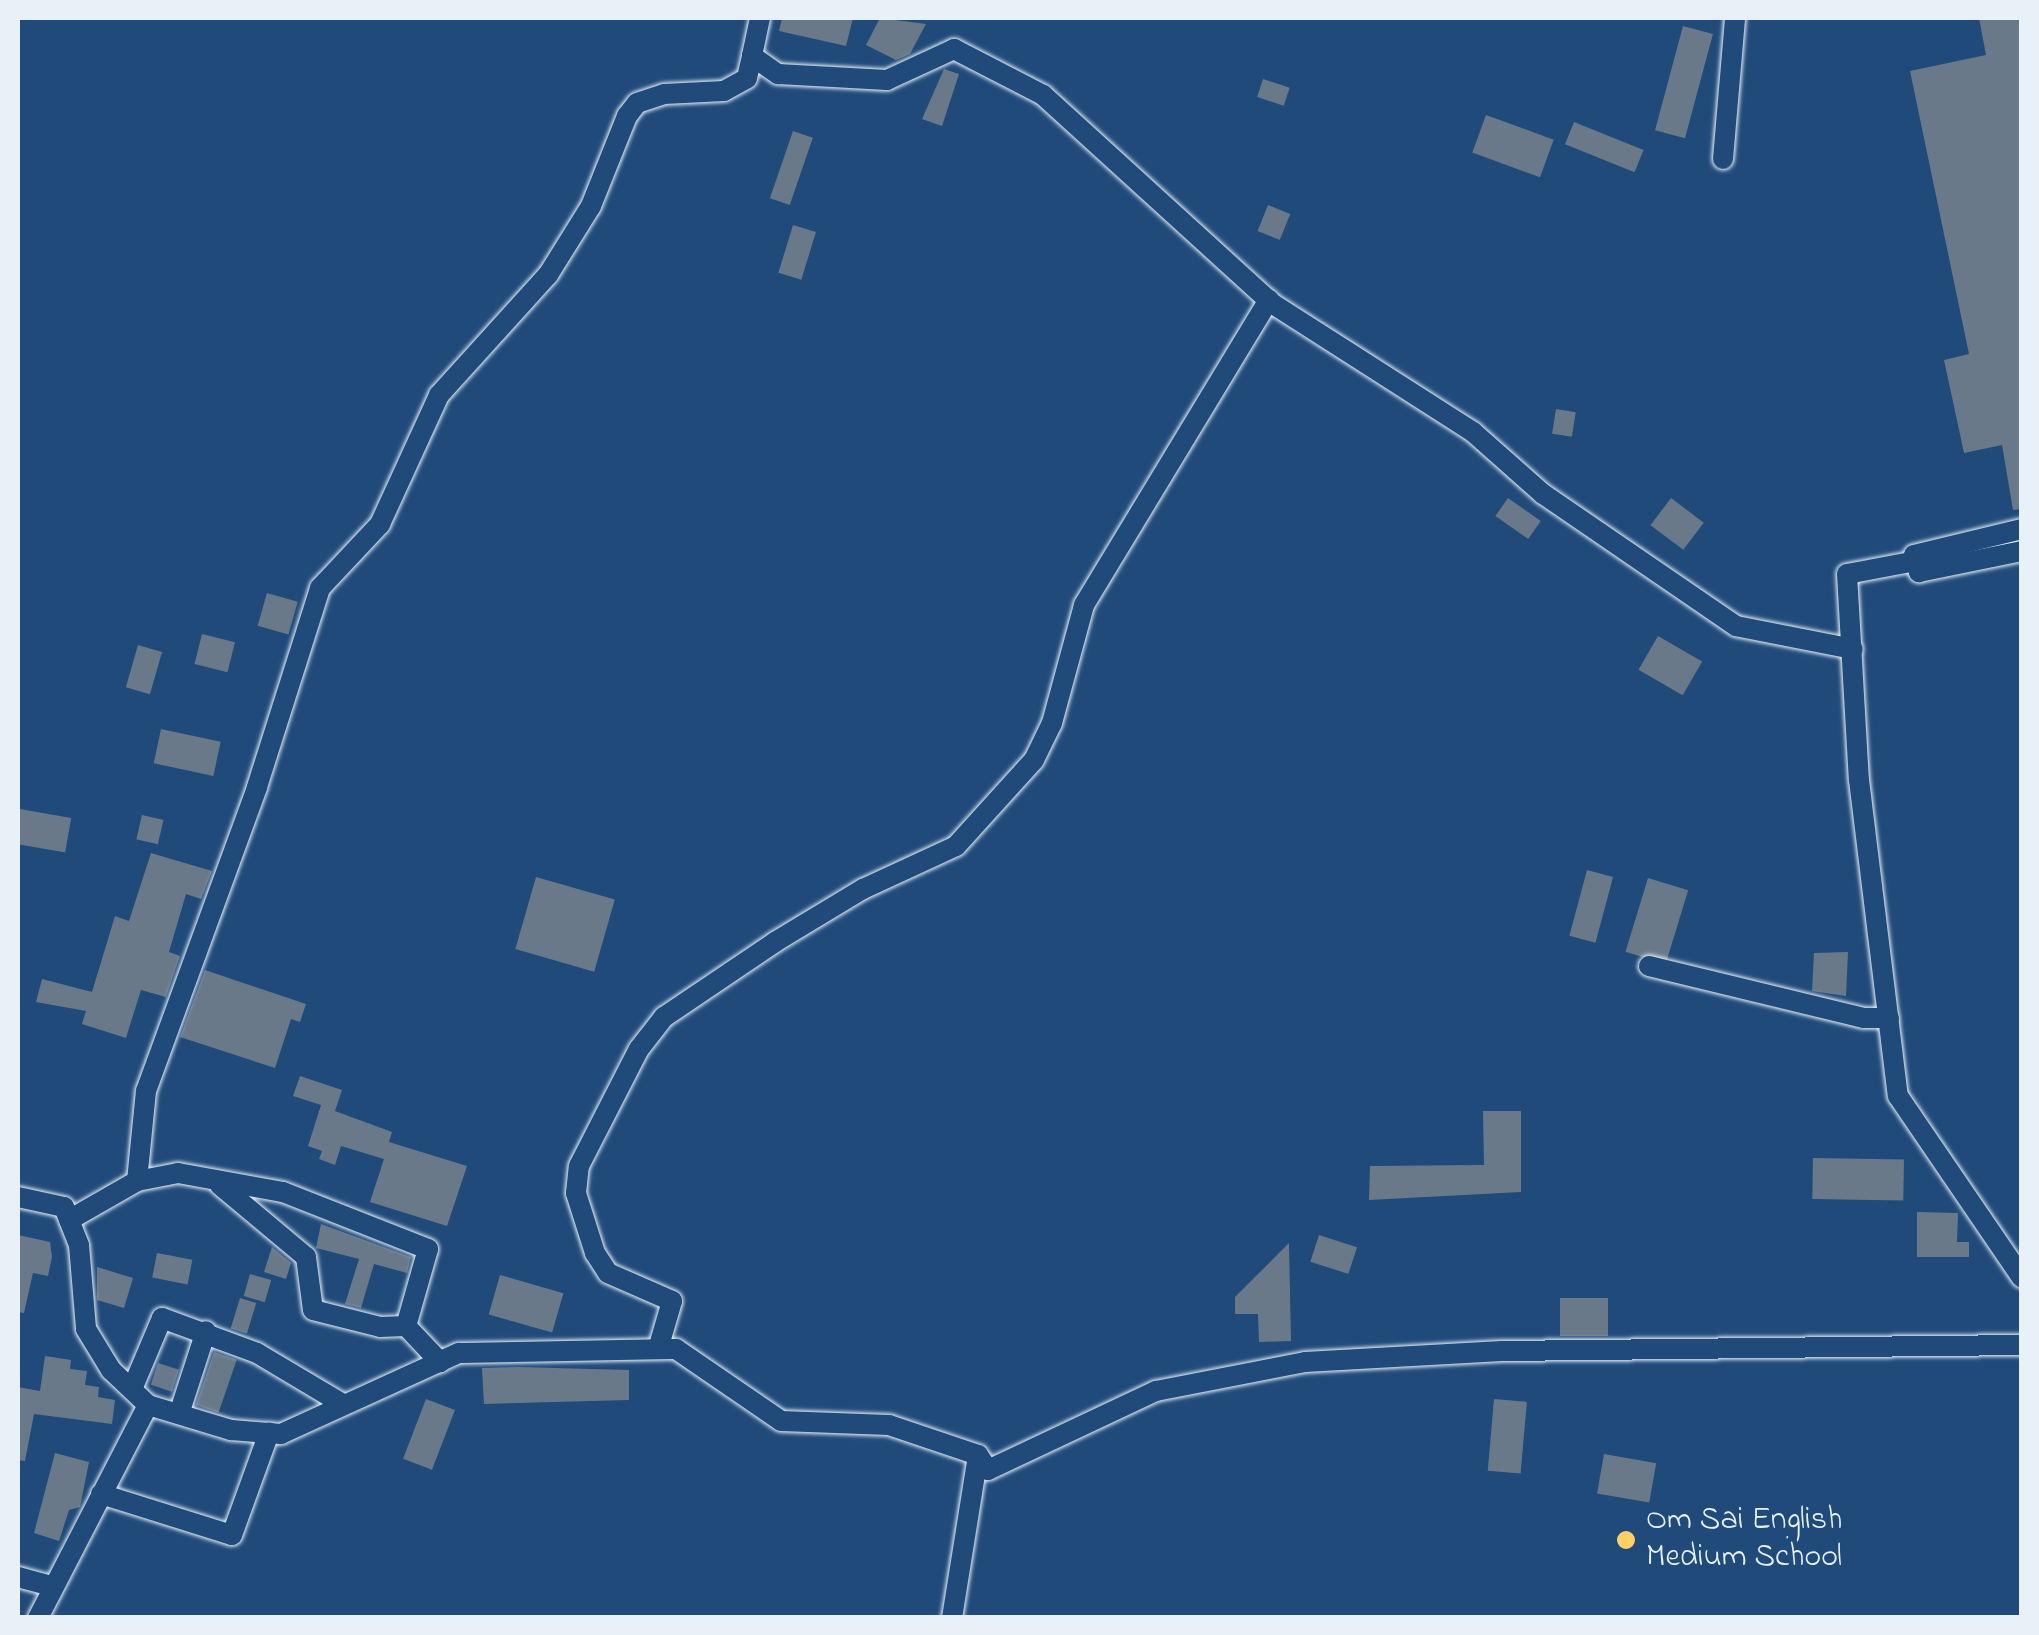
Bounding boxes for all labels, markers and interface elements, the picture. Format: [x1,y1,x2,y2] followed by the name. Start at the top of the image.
[1646,1503,1842,1578] place label: Om Sai English Medium School
[1615,1529,1637,1551] marker: Om Sai English Medium School

